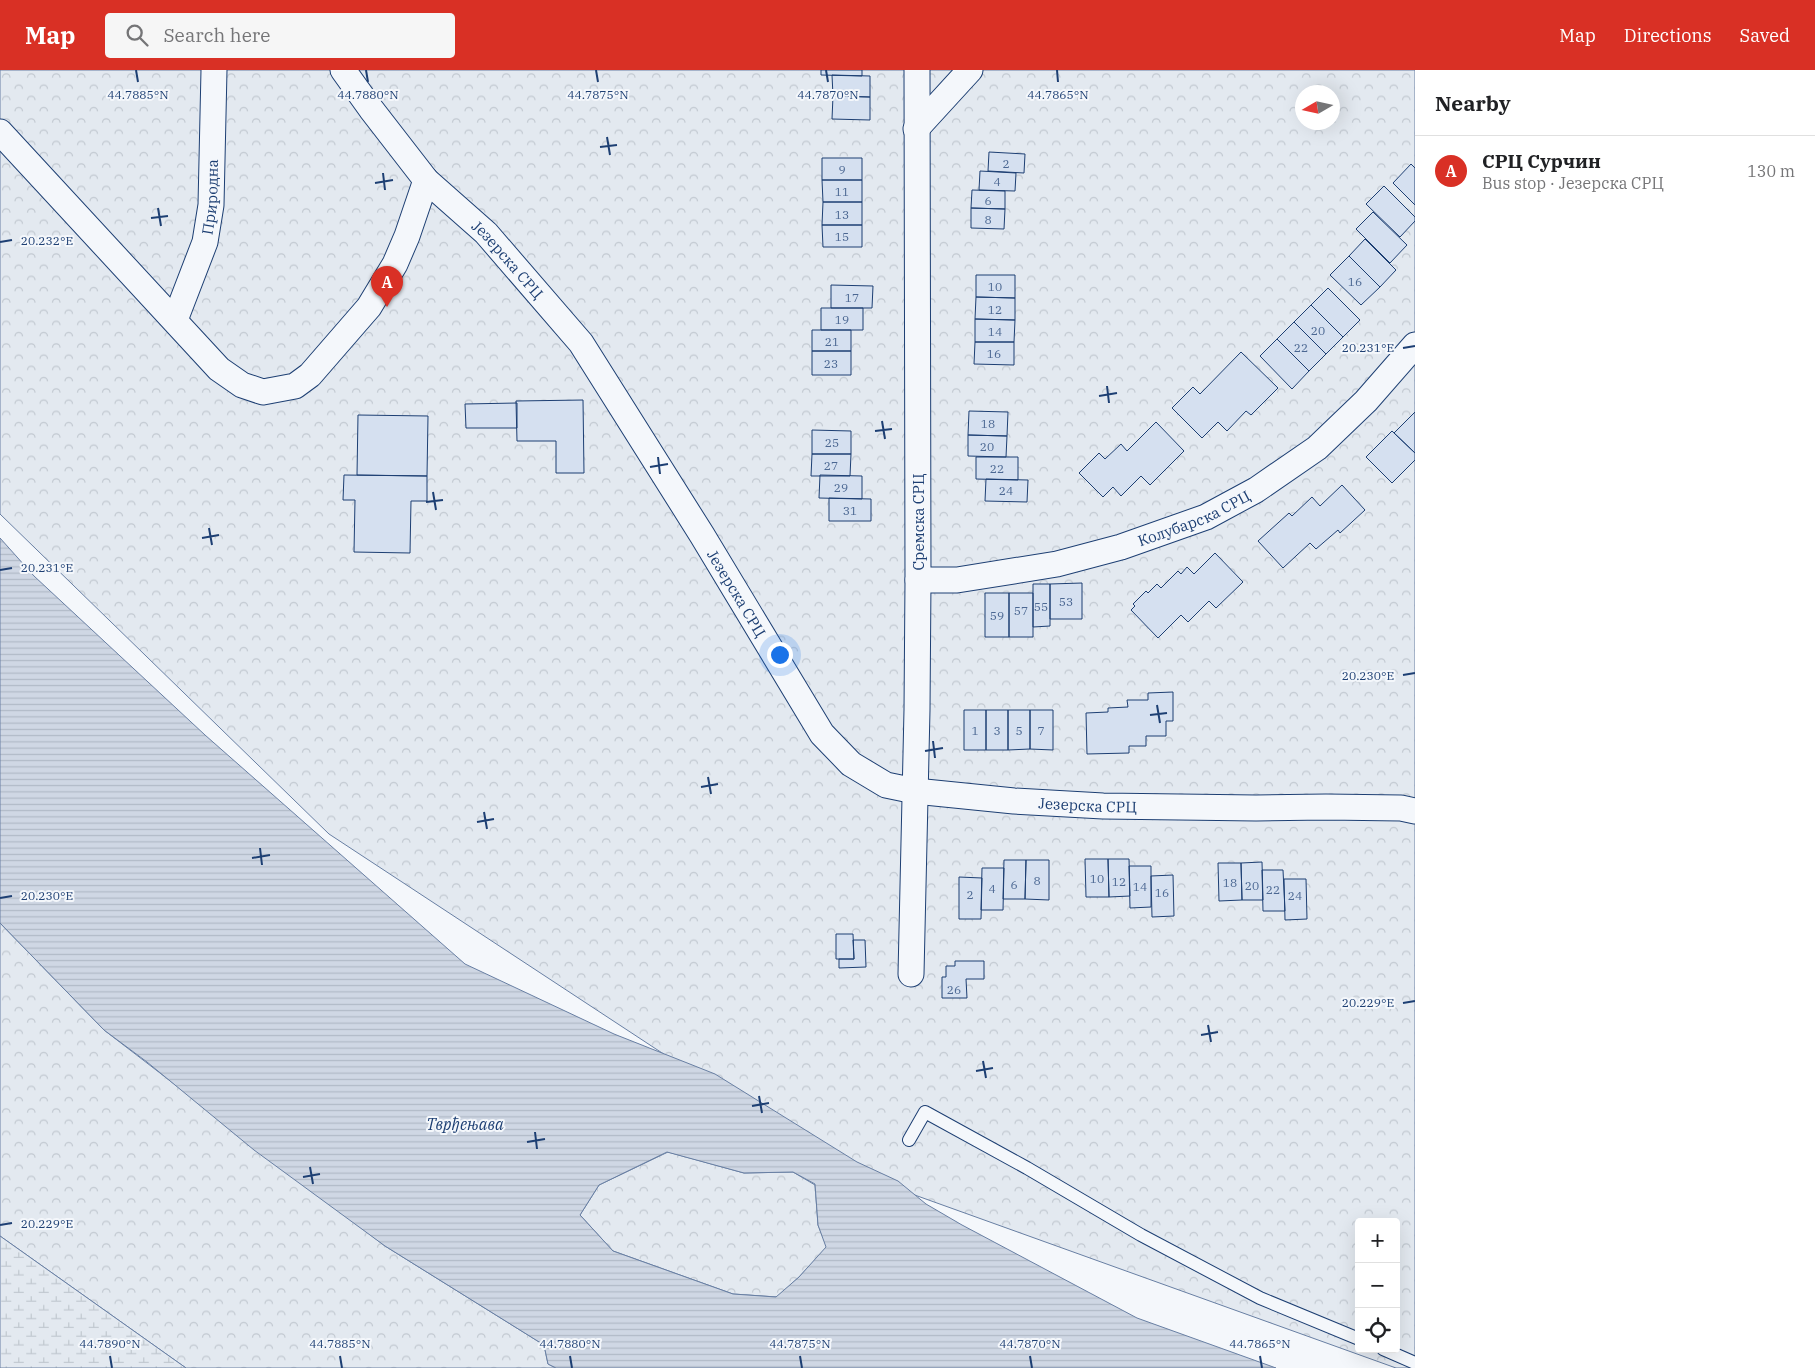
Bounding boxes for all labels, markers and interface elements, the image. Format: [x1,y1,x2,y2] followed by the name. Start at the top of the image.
[105,13,455,58] search box
[25,19,75,51] text: Map
[123,21,151,49] icon: search
[163,23,270,47] text: Search here
[1559,24,1596,47] text: Map
[1624,24,1712,47] text: Directions
[1740,24,1790,47] text: Saved
[1295,85,1340,130] north arrow
[107,87,169,102] text: 44.7885°N
[337,87,399,102] text: 44.7880°N
[567,87,629,102] text: 44.7875°N
[797,87,859,102] text: 44.7870°N
[1027,87,1089,102] text: 44.7865°N
[1435,89,1511,117] text: Nearby
[1482,149,1601,173] text: СРЦ Сурчин
[1002,156,1010,171] house number: 2
[197,159,222,236] street label: Природна
[1445,161,1457,181] text: A
[1747,161,1795,181] text: 130 m
[838,162,846,177] house number: 9
[1482,173,1664,193] text: Bus stop · Језерска СРЦ
[993,174,1001,189] house number: 4
[835,184,849,199] house number: 11
[984,193,992,208] house number: 6
[835,207,849,222] house number: 13
[984,212,992,227] house number: 8
[468,216,548,303] street label: Језерска СРЦ
[835,229,849,244] house number: 15
[21,233,73,248] text: 20.232°E
[371,266,403,307] pin: A
[1348,274,1362,289] house number: 16
[988,279,1002,294] house number: 10
[845,290,859,305] house number: 17
[988,302,1002,317] house number: 12
[835,312,849,327] house number: 19
[1311,323,1325,338] house number: 20
[988,324,1002,339] house number: 14
[825,334,839,349] house number: 21
[1294,340,1308,355] house number: 22
[1342,340,1394,355] text: 20.231°E
[987,346,1001,361] house number: 16
[824,356,838,371] house number: 23
[981,416,995,431] house number: 18
[825,435,839,450] house number: 25
[980,439,994,454] house number: 20
[824,458,838,473] house number: 27
[990,461,1004,476] house number: 22
[909,473,928,571] street label: Сремска СРЦ
[834,480,848,495] house number: 29
[999,483,1013,498] house number: 24
[1135,485,1253,550] street label: Колубарска СРЦ
[843,503,857,518] house number: 31
[703,546,771,641] street label: Језерска СРЦ
[21,560,73,575] text: 20.231°E
[1059,594,1073,609] house number: 53
[1034,599,1048,614] house number: 55
[1014,603,1028,618] house number: 57
[990,608,1004,623] house number: 59
[767,642,793,668] your location
[1342,668,1394,683] text: 20.230°E
[971,723,979,738] house number: 1
[993,723,1001,738] house number: 3
[1015,723,1023,738] house number: 5
[1037,723,1045,738] house number: 7
[1038,793,1137,816] street label: Језерска СРЦ
[1090,871,1104,886] house number: 10
[1033,873,1041,888] house number: 8
[1112,874,1126,889] house number: 12
[1223,875,1237,890] house number: 18
[1010,877,1018,892] house number: 6
[1245,878,1259,893] house number: 20
[1133,879,1147,894] house number: 14
[988,881,996,896] house number: 4
[1266,882,1280,897] house number: 22
[1155,885,1169,900] house number: 16
[966,887,974,902] house number: 2
[21,888,73,903] text: 20.230°E
[1288,888,1302,903] house number: 24
[947,982,961,997] house number: 26
[1342,995,1394,1010] text: 20.229°E
[426,1114,504,1134] water label: Тврђењава
[21,1216,73,1231] text: 20.229°E
[1355,1218,1400,1353] map controls
[1355,1218,1400,1263] button: +
[1355,1263,1400,1308] button: −
[1355,1308,1400,1353] button: locate
[79,1336,141,1351] text: 44.7890°N
[309,1336,371,1351] text: 44.7885°N
[539,1336,601,1351] text: 44.7880°N
[769,1336,831,1351] text: 44.7875°N
[999,1336,1061,1351] text: 44.7870°N
[1229,1336,1291,1351] text: 44.7865°N

